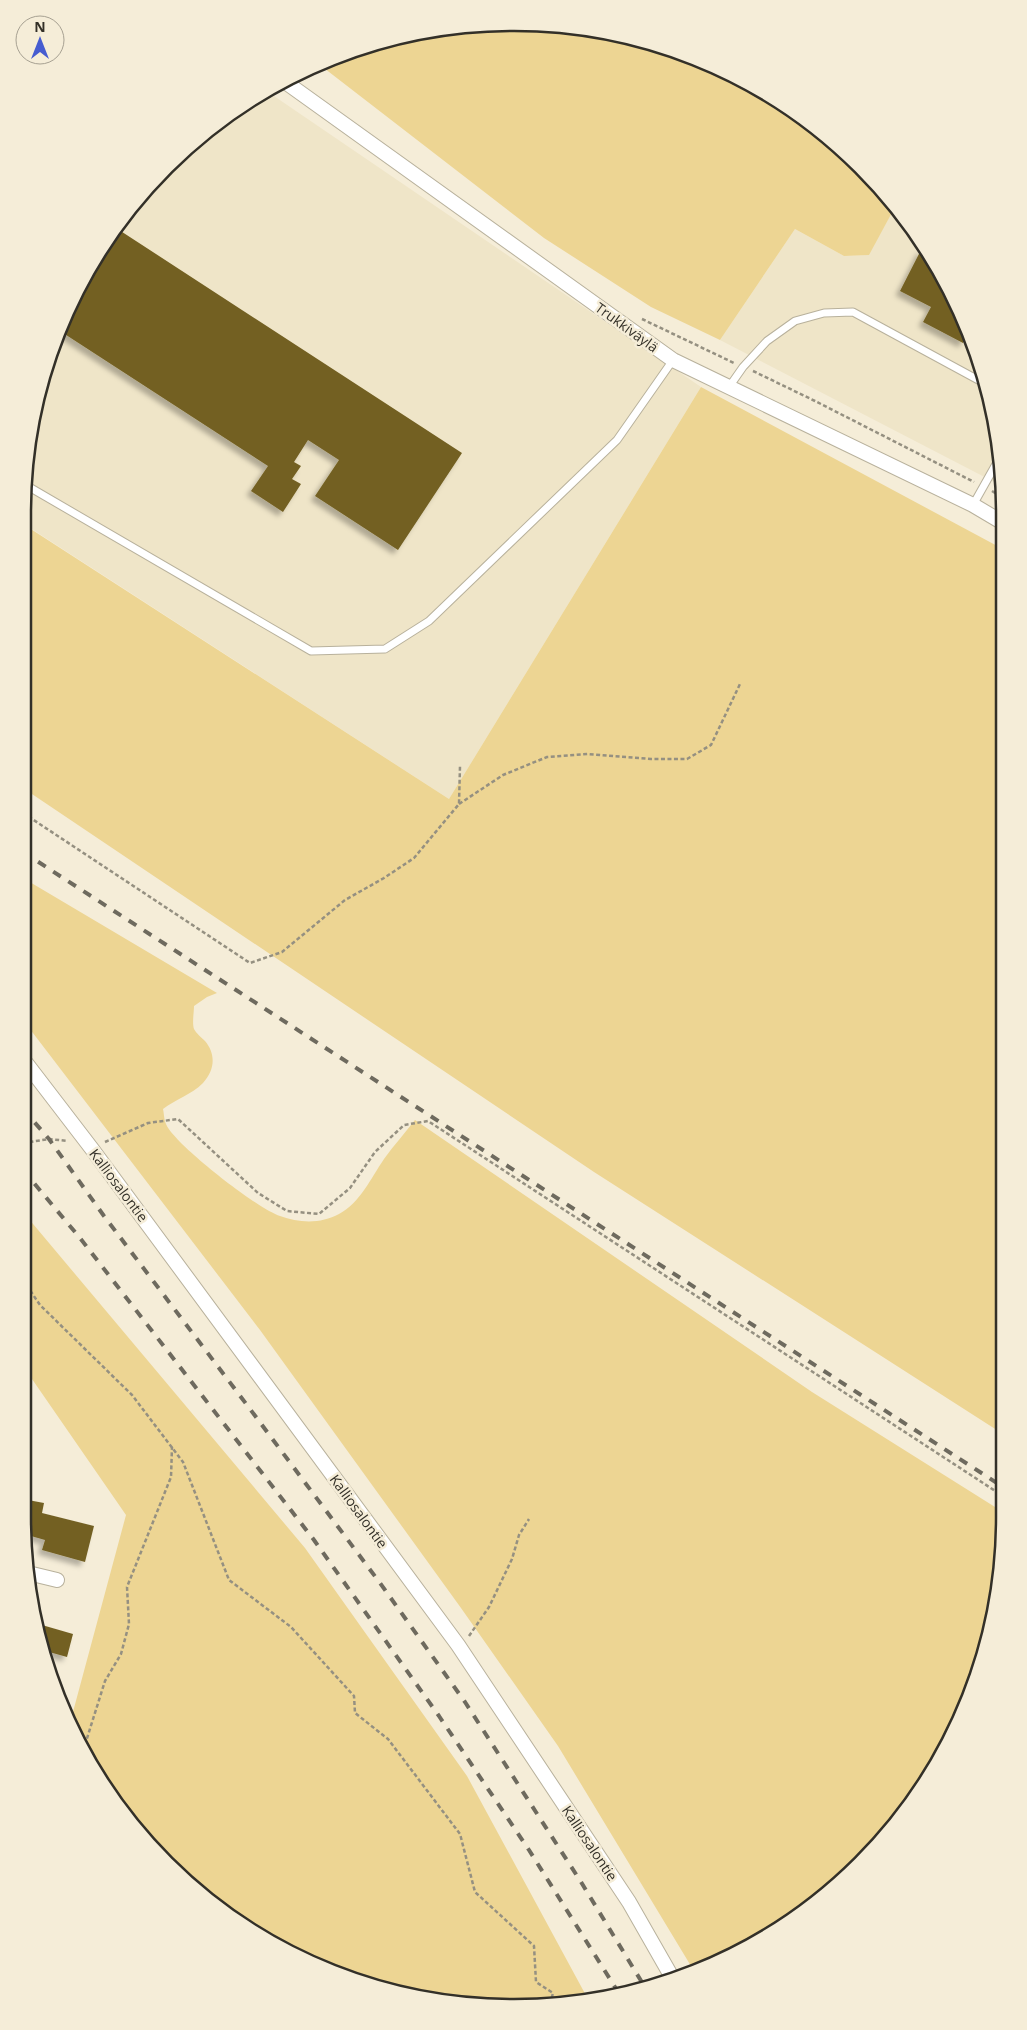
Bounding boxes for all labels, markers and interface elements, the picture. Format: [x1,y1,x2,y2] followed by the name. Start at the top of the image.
[15,15,65,65] north arrow
[34,17,46,36] text: N
[592,298,662,356] street label: Trukkiväylä
[85,1145,153,1225] street label: Kalliosalontie
[326,1470,392,1552] street label: Kalliosalontie
[558,1802,622,1884] street label: Kalliosalontie

